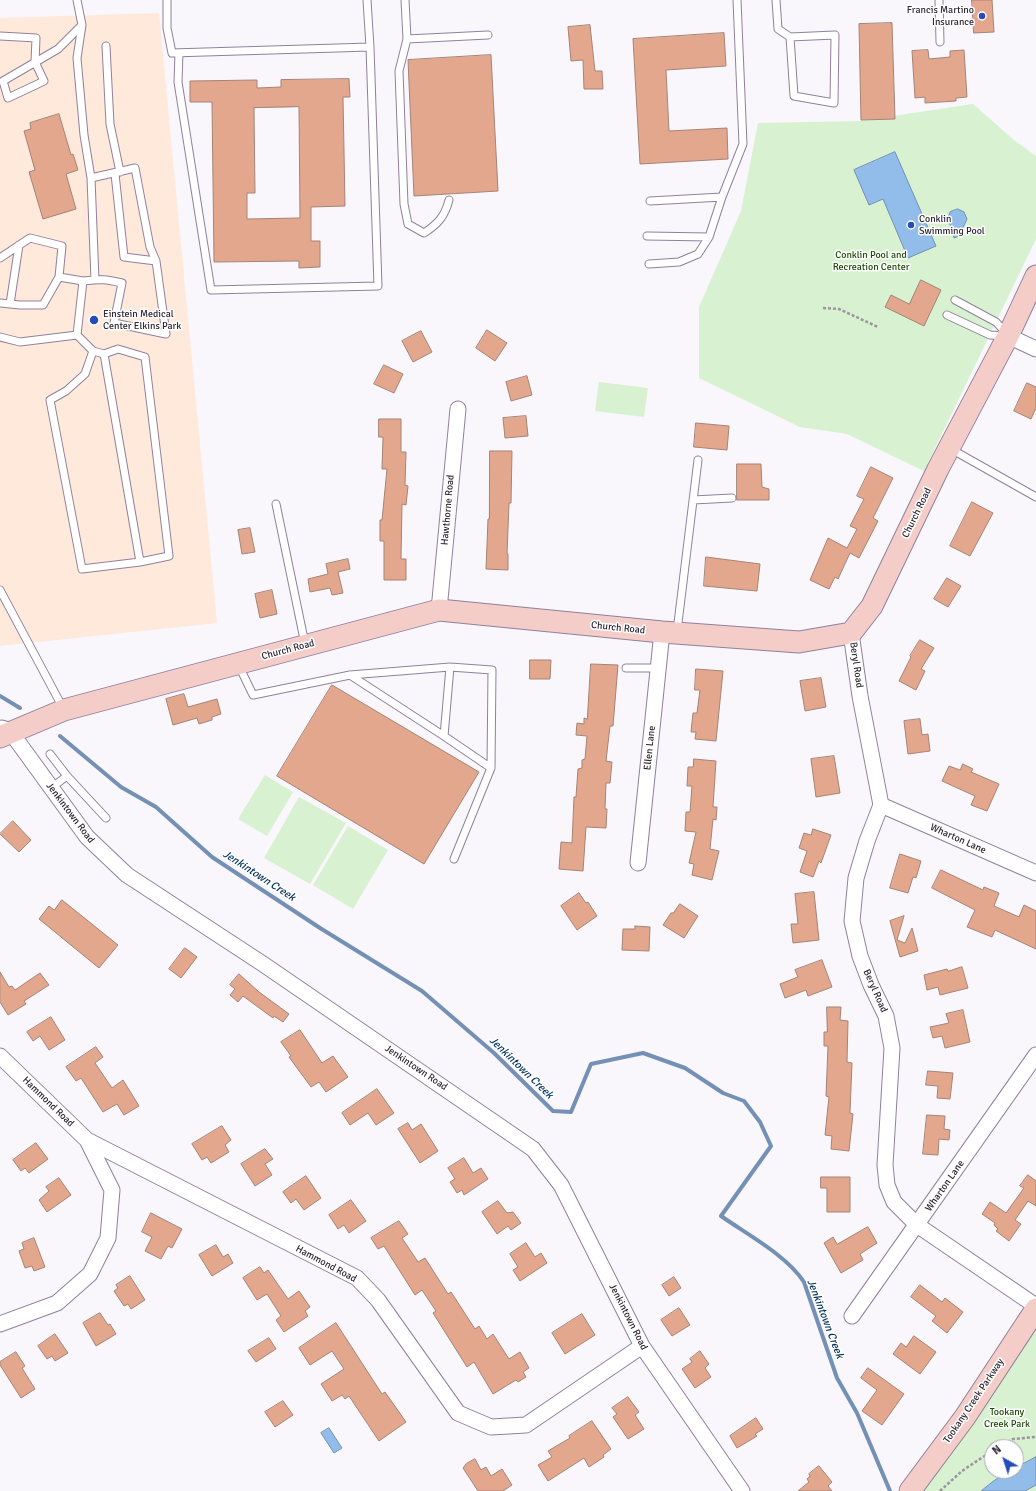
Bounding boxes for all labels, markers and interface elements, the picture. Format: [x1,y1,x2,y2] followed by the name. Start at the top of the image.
[907,4,974,28] place label: Francis Martino Insurance
[977,11,987,21] marker: Francis Martino Insurance
[919,213,985,236] place label: Conklin Swimming Pool
[906,220,916,230] marker: Conklin Swimming Pool
[833,249,909,272] park label: Conklin Pool and Recreation Center
[103,308,181,332] place label: Einstein Medical Center Elkins Park
[88,314,100,326] marker: Einstein Medical Center Elkins Park
[439,474,457,546] street label: Hawthorne Road
[900,486,934,540] street label: Church Road
[590,619,646,637] street label: Church Road
[260,637,316,663] street label: Church Road
[847,641,865,689] street label: Beryl Road
[642,725,658,771] street label: Ellen Lane
[43,780,97,846] street label: Jenkintown Road
[928,821,988,857] street label: Wharton Lane
[220,848,298,904] water label: Jenkintown Creek
[860,967,890,1015] street label: Beryl Road
[486,1034,556,1102] water label: Jenkintown Creek
[382,1043,450,1093] street label: Jenkintown Road
[20,1074,76,1130] street label: Hammond Road
[923,1158,967,1214] street label: Wharton Lane
[293,1243,359,1285] street label: Hammond Road
[804,1278,846,1360] water label: Jenkintown Creek
[606,1282,650,1352] street label: Jenkintown Road
[941,1356,1007,1446] street label: Tookany Creek Parkway
[984,1406,1030,1430] park label: Tookany Creek Park
[984,1439,1024,1479] north arrow
[990,1443,1004,1458] text: N

